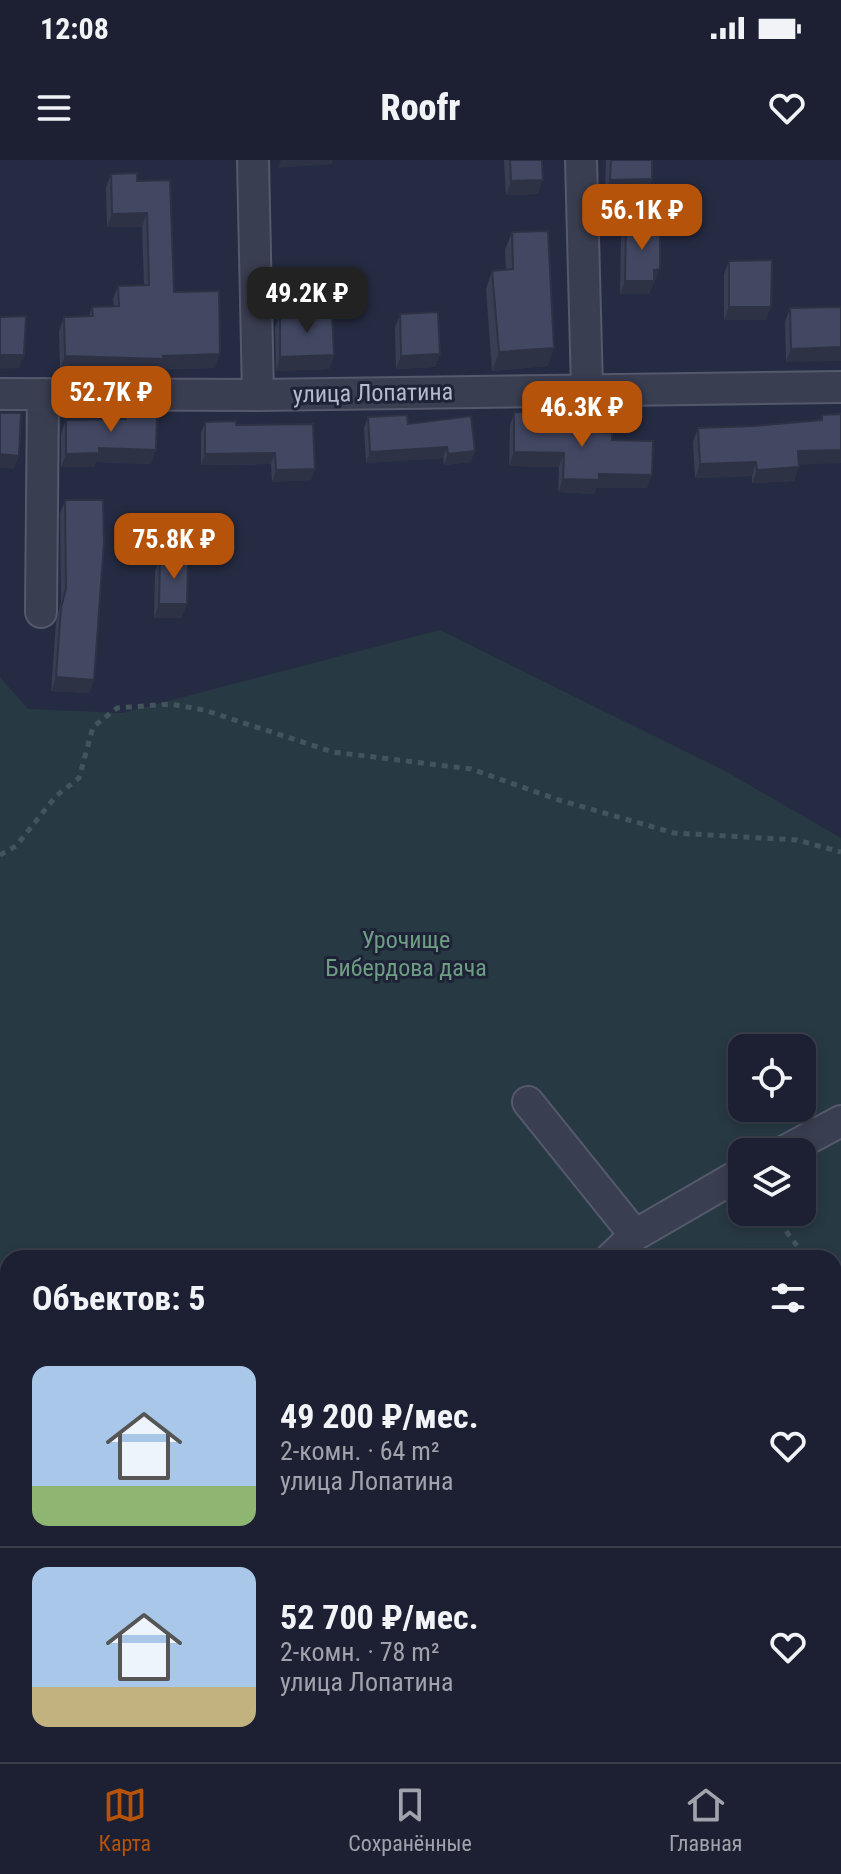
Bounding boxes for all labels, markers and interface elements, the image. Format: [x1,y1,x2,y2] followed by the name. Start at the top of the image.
[40,11,109,46] text: 12:08
[32,86,76,130] icon: menu
[765,86,809,130] icon: heart
[381,87,460,129] text: Roofr
[568,184,716,252] pin: 56.1K ₽
[600,195,684,225] text: 56.1K ₽
[233,267,381,335] pin: 49.2K ₽
[265,278,349,308] text: 49.2K ₽
[37,366,185,434] pin: 52.7K ₽
[69,377,153,407] text: 52.7K ₽
[293,378,453,408] street label: улица Лопатина
[508,381,656,449] pin: 46.3K ₽
[540,392,624,422] text: 46.3K ₽
[100,513,248,581] pin: 75.8K ₽
[132,524,216,554] text: 75.8K ₽
[325,926,487,982] park label: Урочище Бибердова дача
[728,1034,816,1226] map controls
[728,1034,816,1122] button: locate
[728,1138,816,1226] button: layers
[766,1276,810,1320] icon: filters
[32,1278,206,1318] text: Объектов: 5
[280,1396,479,1436] text: 49 200 ₽/мес.
[96,1398,192,1494] icon: home
[766,1424,810,1468] icon: heart
[280,1436,440,1466] text: 2-комн. · 64 m²
[280,1466,453,1496] text: улица Лопатина
[280,1597,479,1637] text: 52 700 ₽/мес.
[96,1599,192,1695] icon: home
[766,1625,810,1669] icon: heart
[280,1637,440,1667] text: 2-комн. · 78 m²
[280,1667,453,1697] text: улица Лопатина
[99,1783,151,1856] tab: Карта
[348,1783,472,1856] tab: Сохранённые
[669,1783,742,1856] tab: Главная

